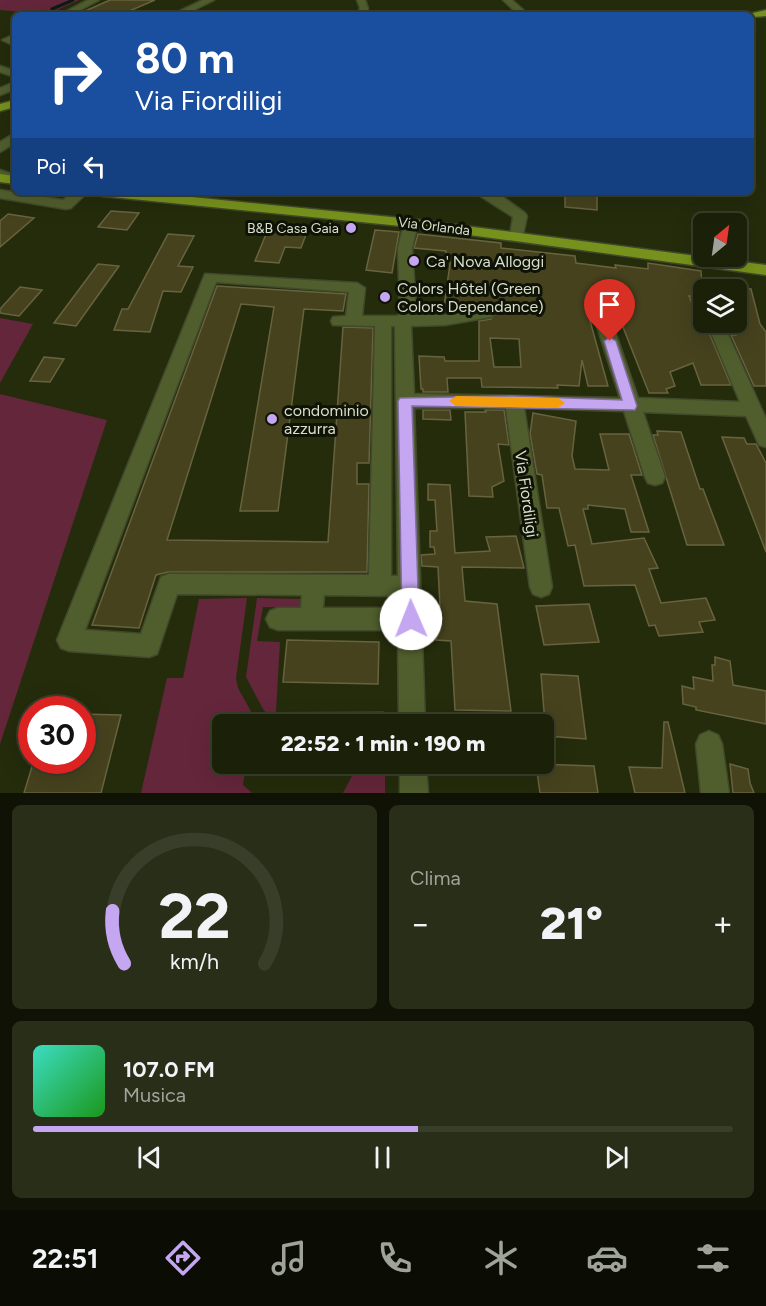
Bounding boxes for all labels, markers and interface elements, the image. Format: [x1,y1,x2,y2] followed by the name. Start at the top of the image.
[135,33,235,84] text: 80 m
[36,36,114,114] icon: right
[135,84,283,117] text: Via Fiordiligi
[78,150,111,183] icon: left
[36,153,66,180] text: Poi
[693,213,747,267] north arrow
[693,213,747,333] map controls
[397,214,471,239] street label: Via Orlanda
[247,220,339,237] place label: B&B Casa Gaia
[344,221,358,235] marker: B&B Casa Gaia
[426,252,544,271] place label: Ca' Nova Alloggi
[407,254,421,268] marker: Ca' Nova Alloggi
[397,279,544,316] place label: Colors Hôtel (Green Colors Dependance)
[584,279,635,341] pin
[693,279,747,333] button: layers
[593,288,626,321] icon: arrive
[378,290,392,304] marker: Colors Hôtel (Green Colors Dependance)
[284,401,369,438] place label: condominio azzurra
[265,412,279,426] marker: condominio azzurra
[511,449,542,539] street label: Via Fiordiligi
[379,587,443,651] position arrow
[18,696,96,774] speed limit sign: 30
[281,730,485,757] text: 22:52 · 1 min · 190 m
[410,866,461,890] text: Clima
[158,879,231,954] text: 22
[540,896,603,950] text: 21°
[410,904,431,943] text: −
[712,904,733,943] text: +
[170,949,219,974] text: km/h
[123,1056,215,1083] text: 107.0 FM
[123,1083,186,1107] text: Musica
[133,1141,166,1174] icon: previous
[366,1141,399,1174] icon: pause
[600,1141,633,1174] icon: next
[162,1237,204,1279] icon: directions
[268,1237,310,1279] icon: music
[374,1237,416,1279] icon: phone
[480,1237,522,1279] icon: climate
[586,1237,628,1279] icon: car
[692,1237,734,1279] icon: filters
[32,1242,98,1275] text: 22:51

